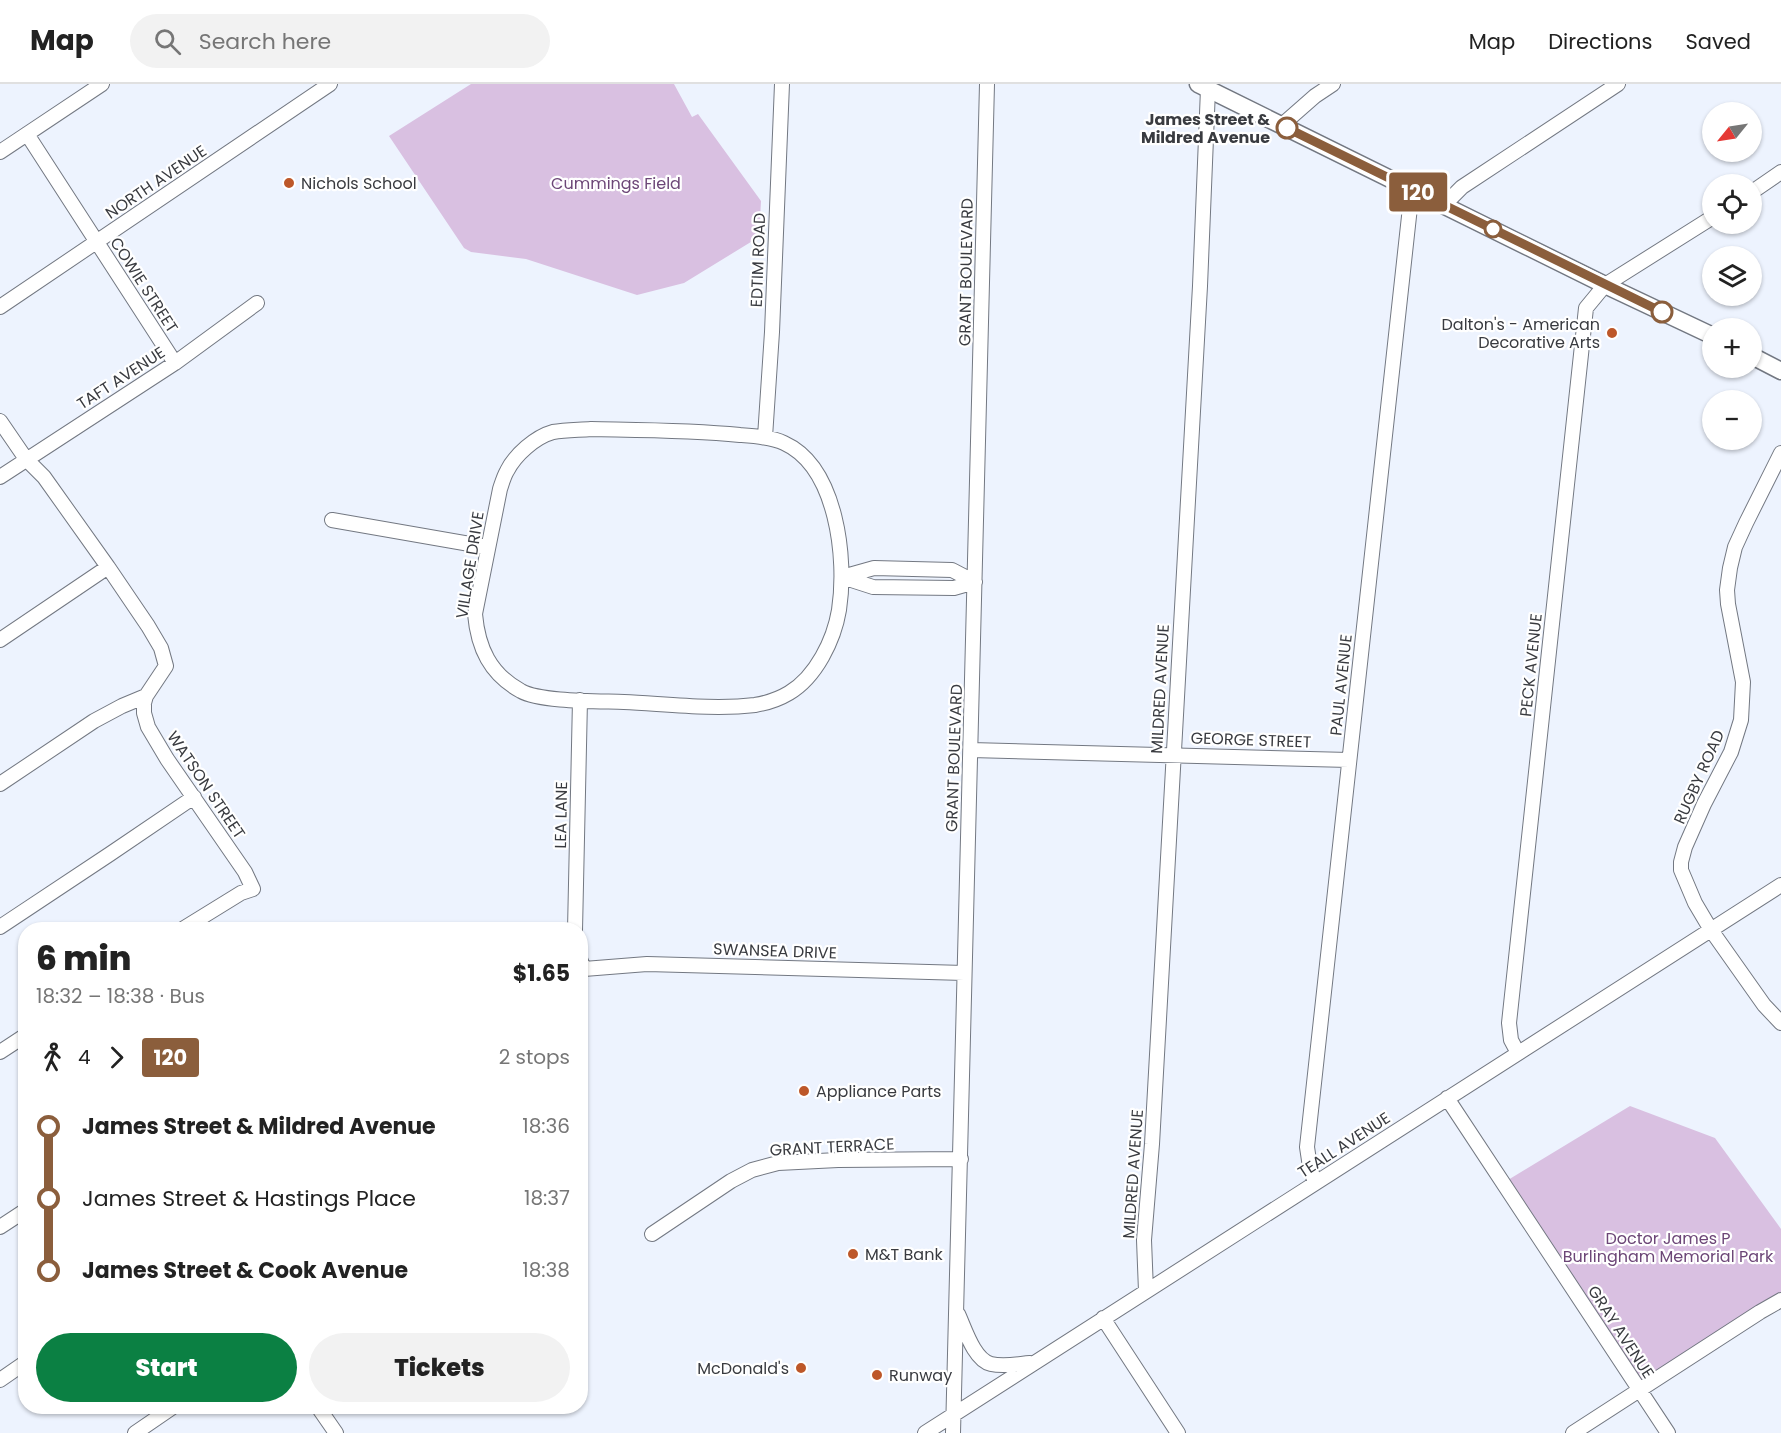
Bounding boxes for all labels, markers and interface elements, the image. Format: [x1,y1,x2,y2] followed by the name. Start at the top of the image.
[130,14,550,68] search box
[30,21,94,60] text: Map
[151,25,184,58] icon: search
[199,26,331,57] text: Search here
[1469,27,1515,56] text: Map
[1548,27,1652,56] text: Directions
[1685,27,1751,56] text: Saved
[1702,102,1762,162] north arrow
[1702,102,1762,450] map controls
[1141,108,1270,149] place label: James Street & Mildred Avenue
[1276,117,1298,139] marker: James Street & Mildred Avenue
[101,140,211,224] street label: NORTH AVENUE
[301,172,417,195] place label: Nichols School
[551,172,681,195] park label: Cummings Field
[1384,172,1452,212] line badge: 120
[1702,174,1762,234] button: locate
[282,176,296,190] marker: Nichols School
[1401,178,1435,207] text: 120
[953,198,979,346] street label: GRANT BOULEVARD
[745,212,771,308] street label: EDTIM ROAD
[1484,220,1502,238] unlabelled marker
[104,233,184,338] street label: COWIE STREET
[1702,246,1762,306] button: layers
[1651,301,1673,323] unlabelled marker
[1442,313,1600,354] place label: Dalton's - American Decorative Arts
[1702,318,1762,378] button: +
[1605,326,1619,340] marker: Dalton's - American Decorative Arts
[73,341,169,415] street label: TAFT AVENUE
[1702,390,1762,450] button: −
[450,510,490,620] street label: VILLAGE DRIVE
[1514,612,1548,718] street label: PECK AVENUE
[1145,624,1175,754] street label: MILDRED AVENUE
[1324,633,1358,737] street label: PAUL AVENUE
[940,684,968,832] street label: GRANT BOULEVARD
[1190,726,1312,754] street label: GEORGE STREET
[1668,726,1730,828] street label: RUGBY ROAD
[161,727,251,844] street label: WATSON STREET
[549,781,573,849] street label: LEA LANE
[36,935,131,982] text: 6 min
[713,937,837,965] street label: SWANSEA DRIVE
[513,958,570,989] text: $1.65
[36,982,205,1010] text: 18:32 – 18:38 · Bus
[36,1041,69,1074] icon: walk
[100,1041,133,1074] icon: forward
[78,1043,91,1071] text: 4
[154,1043,187,1072] text: 120
[499,1043,570,1071] text: 2 stops
[816,1080,941,1103] place label: Appliance Parts
[797,1084,811,1098] marker: Appliance Parts
[1293,1107,1395,1183] street label: TEALL AVENUE
[1117,1109,1149,1239] street label: MILDRED AVENUE
[82,1111,436,1142] text: James Street & Mildred Avenue
[522,1112,570,1140] text: 18:36
[769,1132,895,1162] street label: GRANT TERRACE
[82,1183,416,1214] text: James Street & Hastings Place
[524,1184,570,1212] text: 18:37
[1563,1227,1774,1268] park label: Doctor James P Burlingham Memorial Park
[865,1243,943,1266] place label: M&T Bank
[846,1247,860,1261] marker: M&T Bank
[82,1255,408,1286] text: James Street & Cook Avenue
[522,1256,570,1284] text: 18:38
[1582,1281,1660,1383] street label: GRAY AVENUE
[36,1333,297,1402] button: Start
[309,1333,570,1402] button: Tickets
[697,1357,789,1380] place label: McDonald's
[794,1361,808,1375] marker: McDonald's
[889,1364,952,1387] place label: Runway
[870,1368,884,1382] marker: Runway

